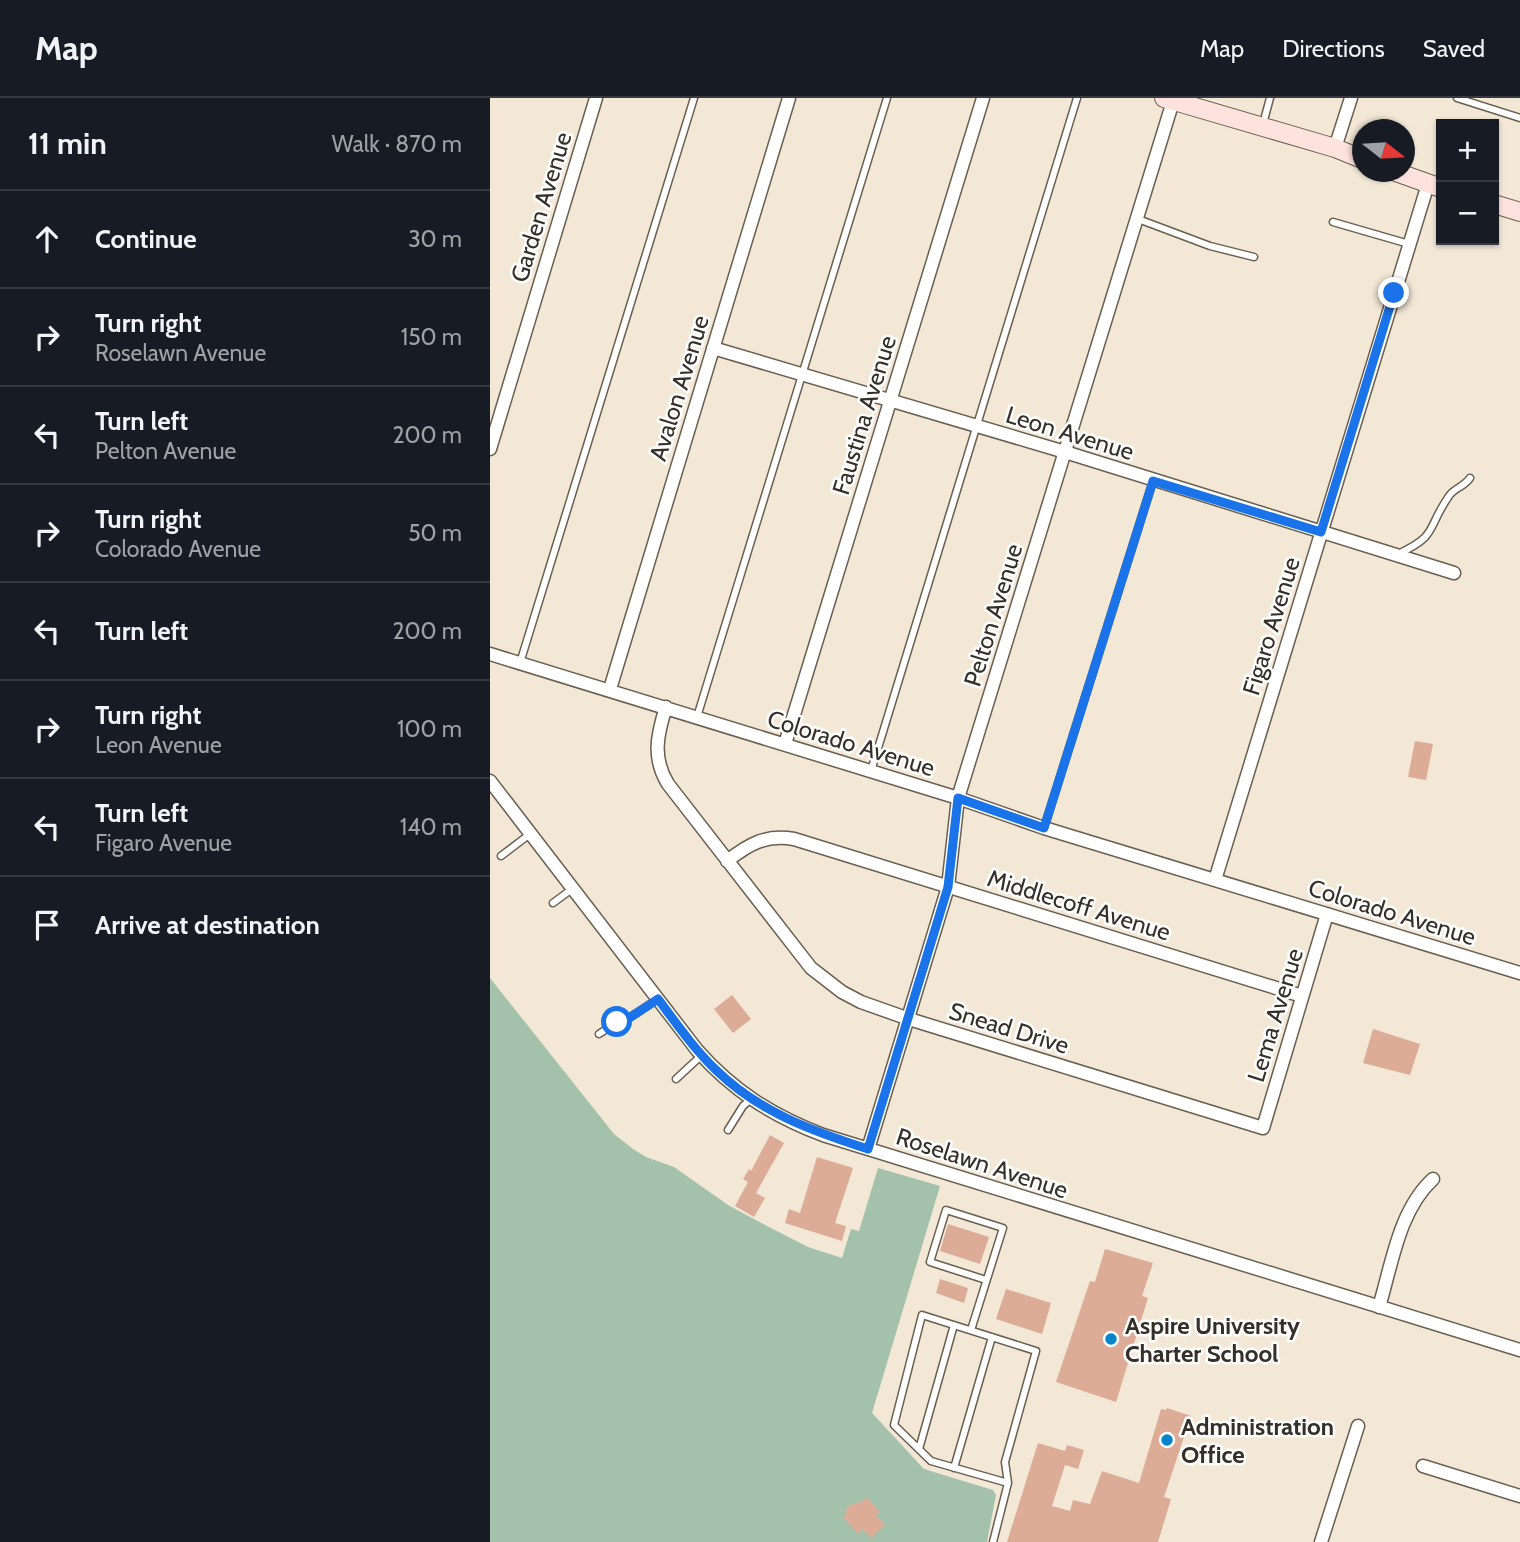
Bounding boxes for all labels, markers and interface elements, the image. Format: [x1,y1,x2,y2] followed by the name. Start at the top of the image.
[35,28,98,68] text: Map
[1200,34,1244,63] text: Map
[1282,34,1385,63] text: Directions
[1423,34,1485,63] text: Saved
[1352,119,1415,182] north arrow
[1436,119,1499,245] map controls
[1436,119,1499,182] button: +
[28,125,107,162] text: 11 min
[504,128,578,286] street label: Garden Avenue
[332,130,462,158] text: Walk · 870 m
[1436,182,1499,245] button: −
[28,220,66,258] icon: ahead
[95,223,197,255] text: Continue
[408,225,462,253] text: 30 m
[1378,277,1409,308] route end
[95,307,201,339] text: Turn right
[643,312,715,464] street label: Avalon Avenue
[28,318,66,356] icon: right
[401,323,462,351] text: 150 m
[826,332,902,498] street label: Faustina Avenue
[95,339,266,367] text: Roselawn Avenue
[1003,400,1137,466] street label: Leon Avenue
[95,405,188,437] text: Turn left
[28,416,66,454] icon: left
[392,421,462,449] text: 200 m
[95,437,236,465] text: Pelton Avenue
[95,503,201,535] text: Turn right
[28,514,66,552] icon: right
[408,519,462,547] text: 50 m
[95,535,261,563] text: Colorado Avenue
[958,540,1028,690] street label: Pelton Avenue
[1236,553,1306,699] street label: Figaro Avenue
[28,612,66,650] icon: left
[95,615,188,647] text: Turn left
[392,617,462,645] text: 200 m
[95,699,201,731] text: Turn right
[764,704,938,782] street label: Colorado Avenue
[28,710,66,748] icon: right
[397,715,462,743] text: 100 m
[95,731,222,759] text: Leon Avenue
[95,797,188,829] text: Turn left
[28,808,66,846] icon: left
[400,813,462,841] text: 140 m
[95,829,232,857] text: Figaro Avenue
[984,863,1174,947] street label: Middlecoff Avenue
[1305,873,1479,951] street label: Colorado Avenue
[28,906,66,944] icon: arrive
[95,909,320,941] text: Arrive at destination
[1241,945,1309,1085] street label: Lema Avenue
[946,996,1072,1060] street label: Snead Drive
[601,1006,632,1037] route start
[893,1122,1071,1204] street label: Roselawn Avenue
[1125,1311,1300,1368] place label: Aspire University Charter School
[1103,1331,1119,1347] marker: Aspire University Charter School
[1181,1412,1334,1469] place label: Administration Office
[1159,1432,1175,1448] marker: Administration Office

